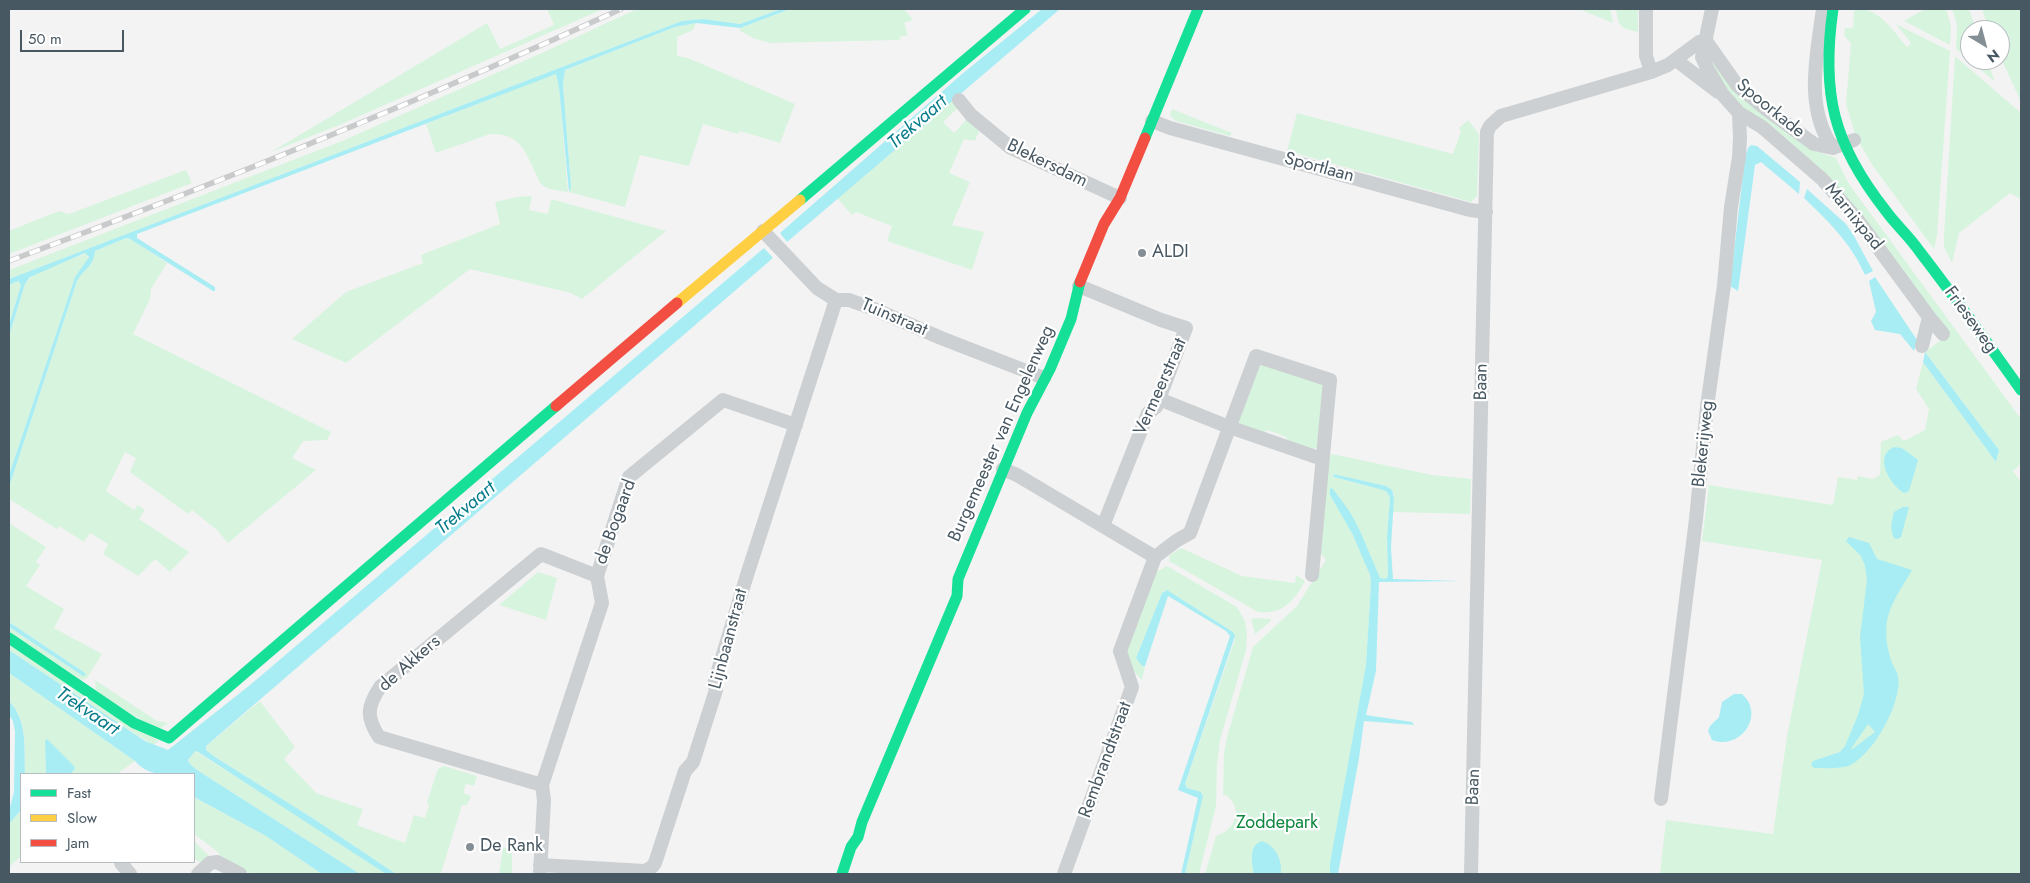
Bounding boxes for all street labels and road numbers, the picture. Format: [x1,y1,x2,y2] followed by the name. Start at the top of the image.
[1731,75,1809,143] street label: Spoorkade
[1003,135,1091,193] street label: Blekersdam
[1282,148,1356,188] street label: Sportlaan
[1819,179,1887,255] street label: Marnixpad
[1939,283,2001,357] street label: Frieseweg
[858,294,930,342] street label: Tuinstraat
[944,322,1060,546] street label: Burgemeester van Engelenweg
[1130,335,1192,439] street label: Vermeerstraat
[1471,363,1493,401] street label: Baan
[1689,399,1719,489] street label: Blekerijweg
[591,477,641,567] street label: de Bogaard
[705,586,753,692] street label: Lijnbaanstraat
[375,631,445,697] street label: de Akkers
[1075,699,1137,821] street label: Rembrandtstraat
[1463,768,1485,806] street label: Baan

